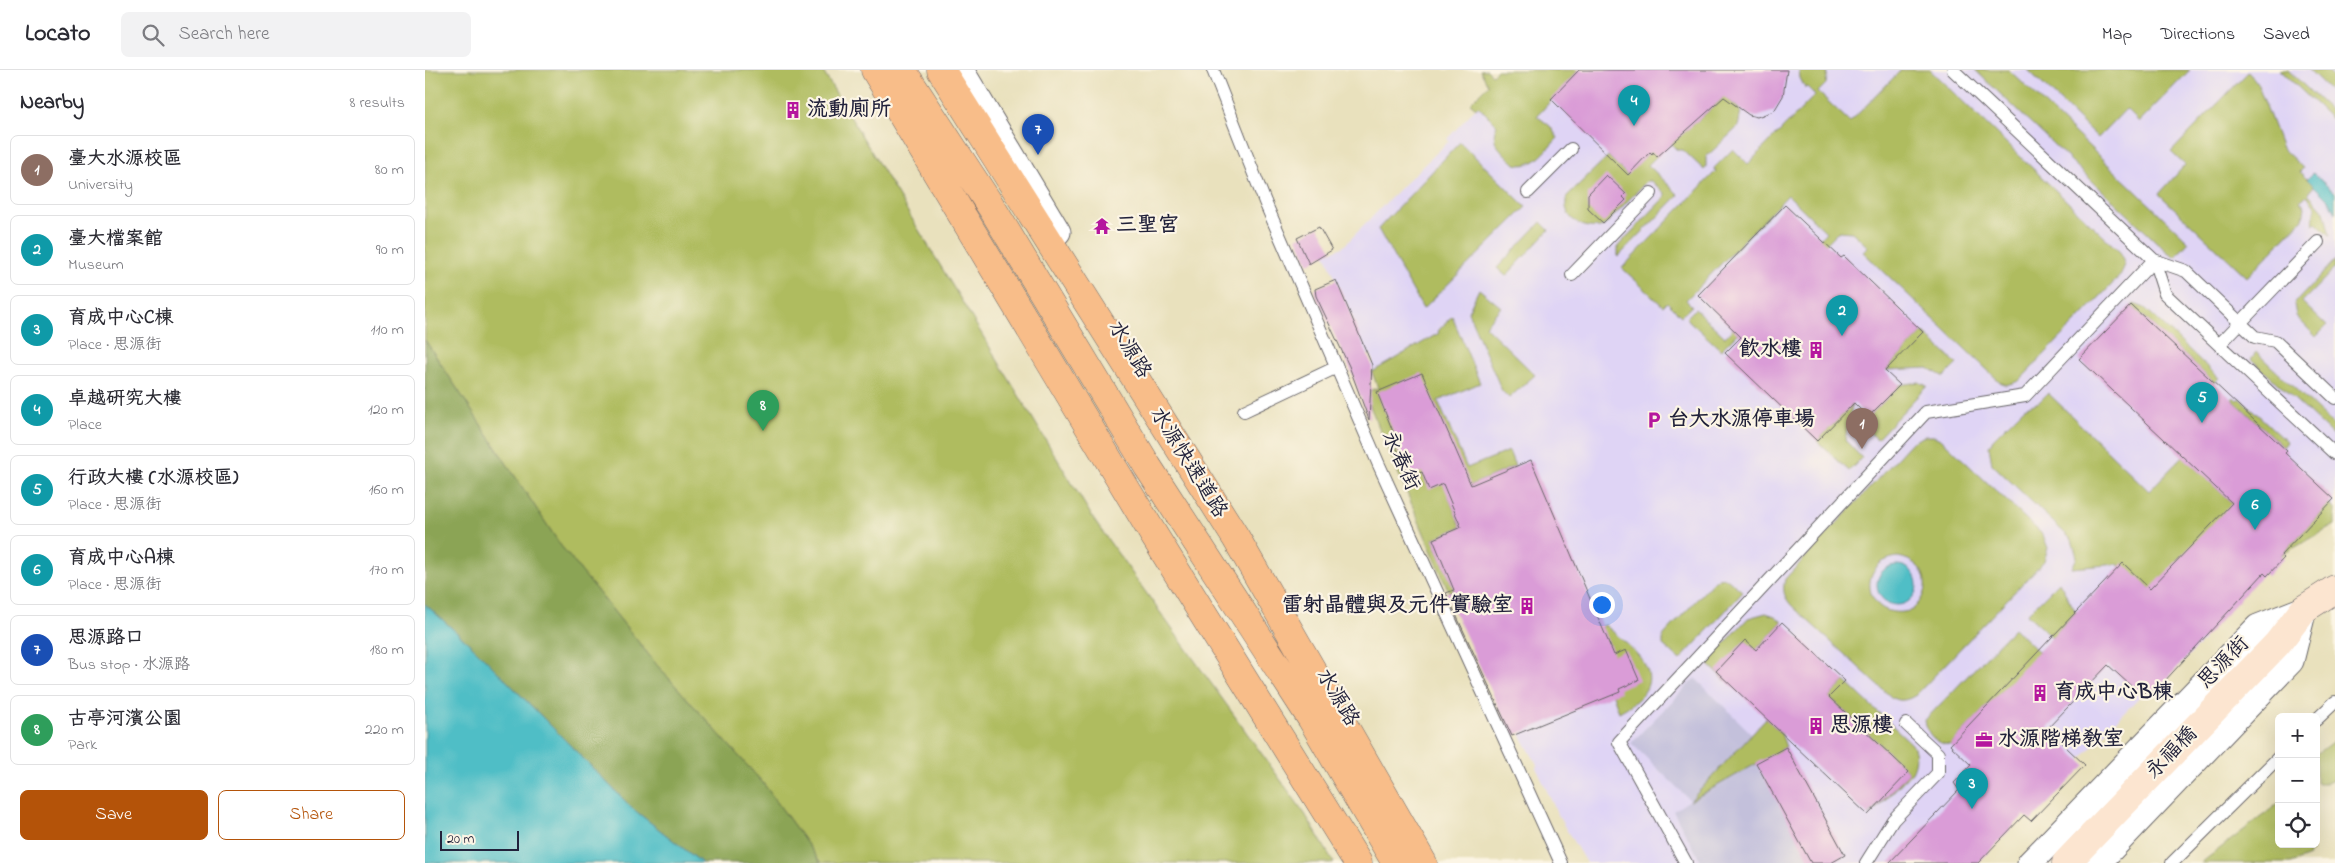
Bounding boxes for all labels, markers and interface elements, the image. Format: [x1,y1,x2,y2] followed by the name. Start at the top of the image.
[121,12,471,57] search box
[25,17,91,52] text: Locato
[139,21,167,49] icon: search
[179,21,270,48] text: Search here
[2102,22,2132,48] text: Map
[2160,22,2235,48] text: Directions
[2263,22,2310,48] text: Saved
[1618,85,1650,126] pin: 4
[20,88,84,118] text: Nearby
[349,91,405,115] text: 8 results
[807,95,891,125] place label: 流動廁所
[783,100,803,120] building icon: 流動廁所
[1022,114,1054,155] pin: 7
[68,146,182,173] text: 臺大水源校區
[34,158,40,182] text: 1
[375,158,404,182] text: 80 m
[68,173,133,197] text: University
[1116,211,1179,241] place label: 三聖宮
[1092,216,1112,236] temple icon: 三聖宮
[68,226,163,253] text: 臺大檔案館
[33,238,41,262] text: 2
[376,238,404,262] text: 90 m
[68,253,124,277] text: Museum
[1826,295,1858,336] pin: 2
[68,305,173,332] text: 育成中心C棟
[1100,315,1158,385] street label: 水源路
[34,318,40,342] text: 3
[370,318,404,342] text: 110 m
[68,333,161,357] text: Place · 思源街
[1739,335,1802,365] place label: 飲水樓
[1806,340,1826,360] building icon: 飲水樓
[2186,382,2218,423] pin: 5
[68,386,182,413] text: 卓越研究大樓
[747,390,779,431] pin: 8
[34,398,40,422] text: 4
[368,398,404,422] text: 120 m
[1142,402,1234,524] street label: 水源快速道路
[1668,405,1815,435] place label: 台大水源停車場
[1846,408,1878,449] pin: 1
[1644,410,1664,430] parking icon: 台大水源停車場
[68,413,102,437] text: Place
[1373,426,1427,496] street label: 永春街
[68,465,238,492] text: 行政大樓 (水源校區)
[32,478,42,502] text: 5
[369,478,404,502] text: 160 m
[2239,489,2271,530] pin: 6
[68,493,161,517] text: Place · 思源街
[68,545,175,572] text: 育成中心A棟
[33,558,41,582] text: 6
[369,558,404,582] text: 170 m
[68,573,161,597] text: Place · 思源街
[1282,591,1513,621] place label: 雷射晶體與及元件實驗室
[1589,592,1615,618] your location
[1517,596,1537,616] building icon: 雷射晶體與及元件實驗室
[68,625,144,652] text: 思源路口
[2191,630,2257,696] street label: 思源街
[34,638,40,662] text: 7
[370,638,404,662] text: 180 m
[68,653,190,677] text: Bus stop · 水源路
[1308,663,1366,733] street label: 水源路
[2054,678,2174,708] place label: 育成中心B棟
[2030,683,2050,703] building icon: 育成中心B棟
[68,706,182,733] text: 古亭河濱公園
[1830,711,1893,741] place label: 思源樓
[2275,713,2320,848] map controls
[2275,713,2320,758] button: +
[1806,716,1826,736] building icon: 思源樓
[34,718,40,742] text: 8
[365,718,404,742] text: 220 m
[2139,720,2205,786] street label: 永福橋
[1998,725,2124,755] place label: 水源階梯教室
[1974,730,1994,750] office icon: 水源階梯教室
[68,733,97,757] text: Park
[2275,758,2320,803] button: −
[1956,768,1988,809] pin: 3
[20,790,208,840] button: Save
[218,790,405,840] button: Share
[2275,803,2320,848] button: locate
[440,828,519,851] scale bar
[447,829,474,850] text: 20 m

